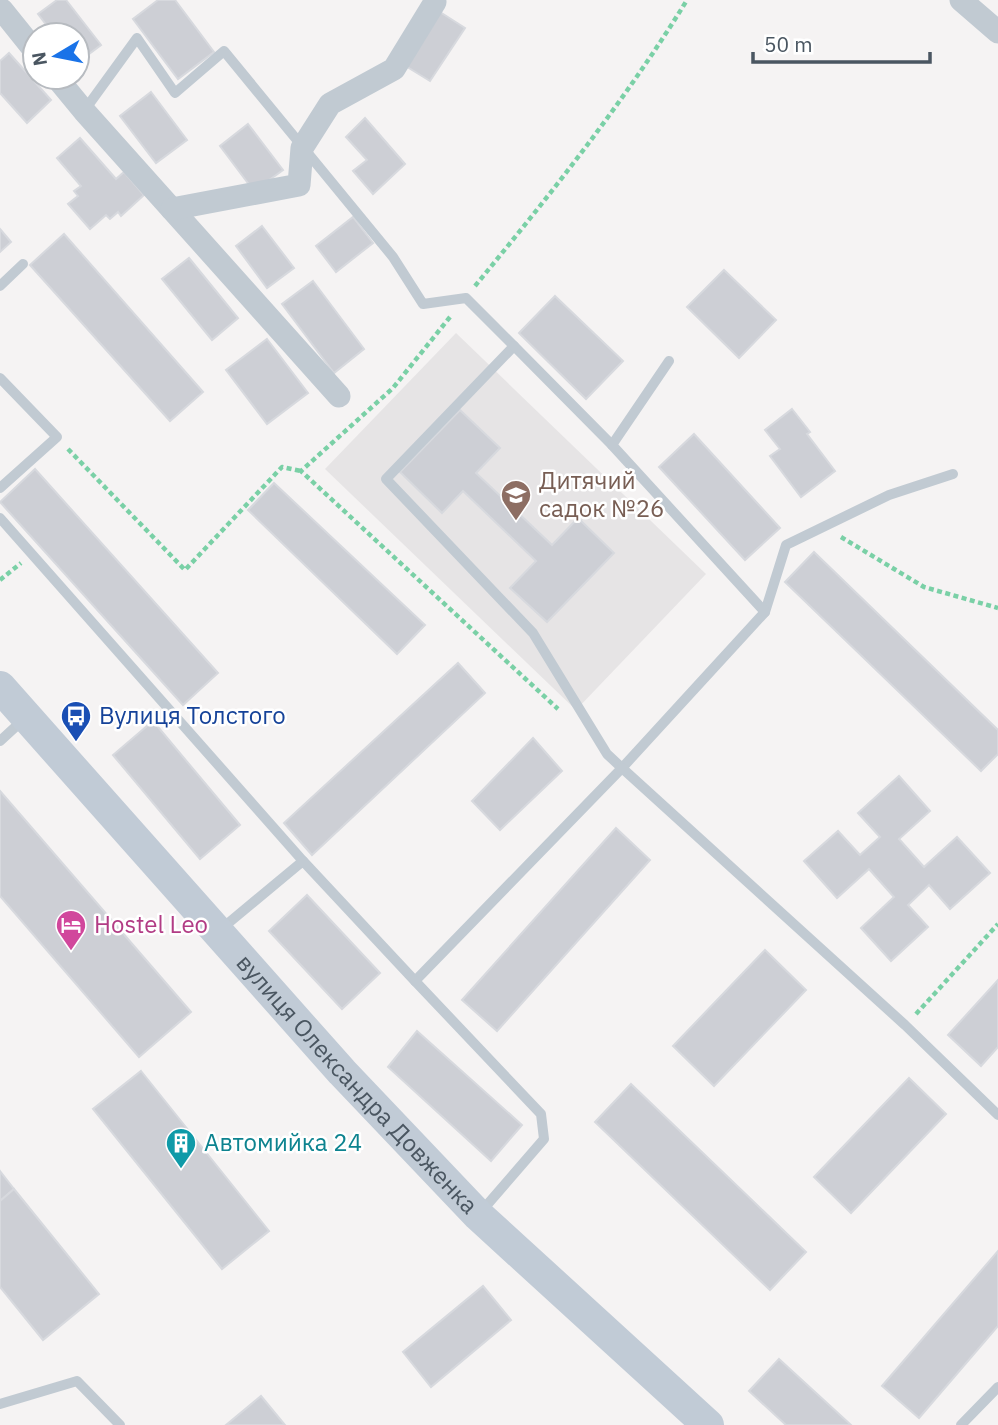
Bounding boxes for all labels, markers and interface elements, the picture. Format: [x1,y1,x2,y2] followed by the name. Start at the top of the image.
[21,21,91,91] north arrow
[753,21,930,65] scale bar
[764,30,813,58] text: 50 m
[26,50,52,68] text: N
[539,464,665,524] place label: Дитячий садок №26
[499,478,533,522] school or university icon: Дитячий садок №26
[59,699,93,743] bus stop icon: Вулиця Толстого
[99,699,286,731] place label: Вулиця Толстого
[54,908,88,952] hotel icon: Hostel Leo
[94,908,208,940] place label: Hostel Leo
[230,947,486,1220] street label: вулиця Олександра Довженка
[164,1126,198,1170] building icon: Автомийка 24
[204,1126,362,1158] place label: Автомийка 24

